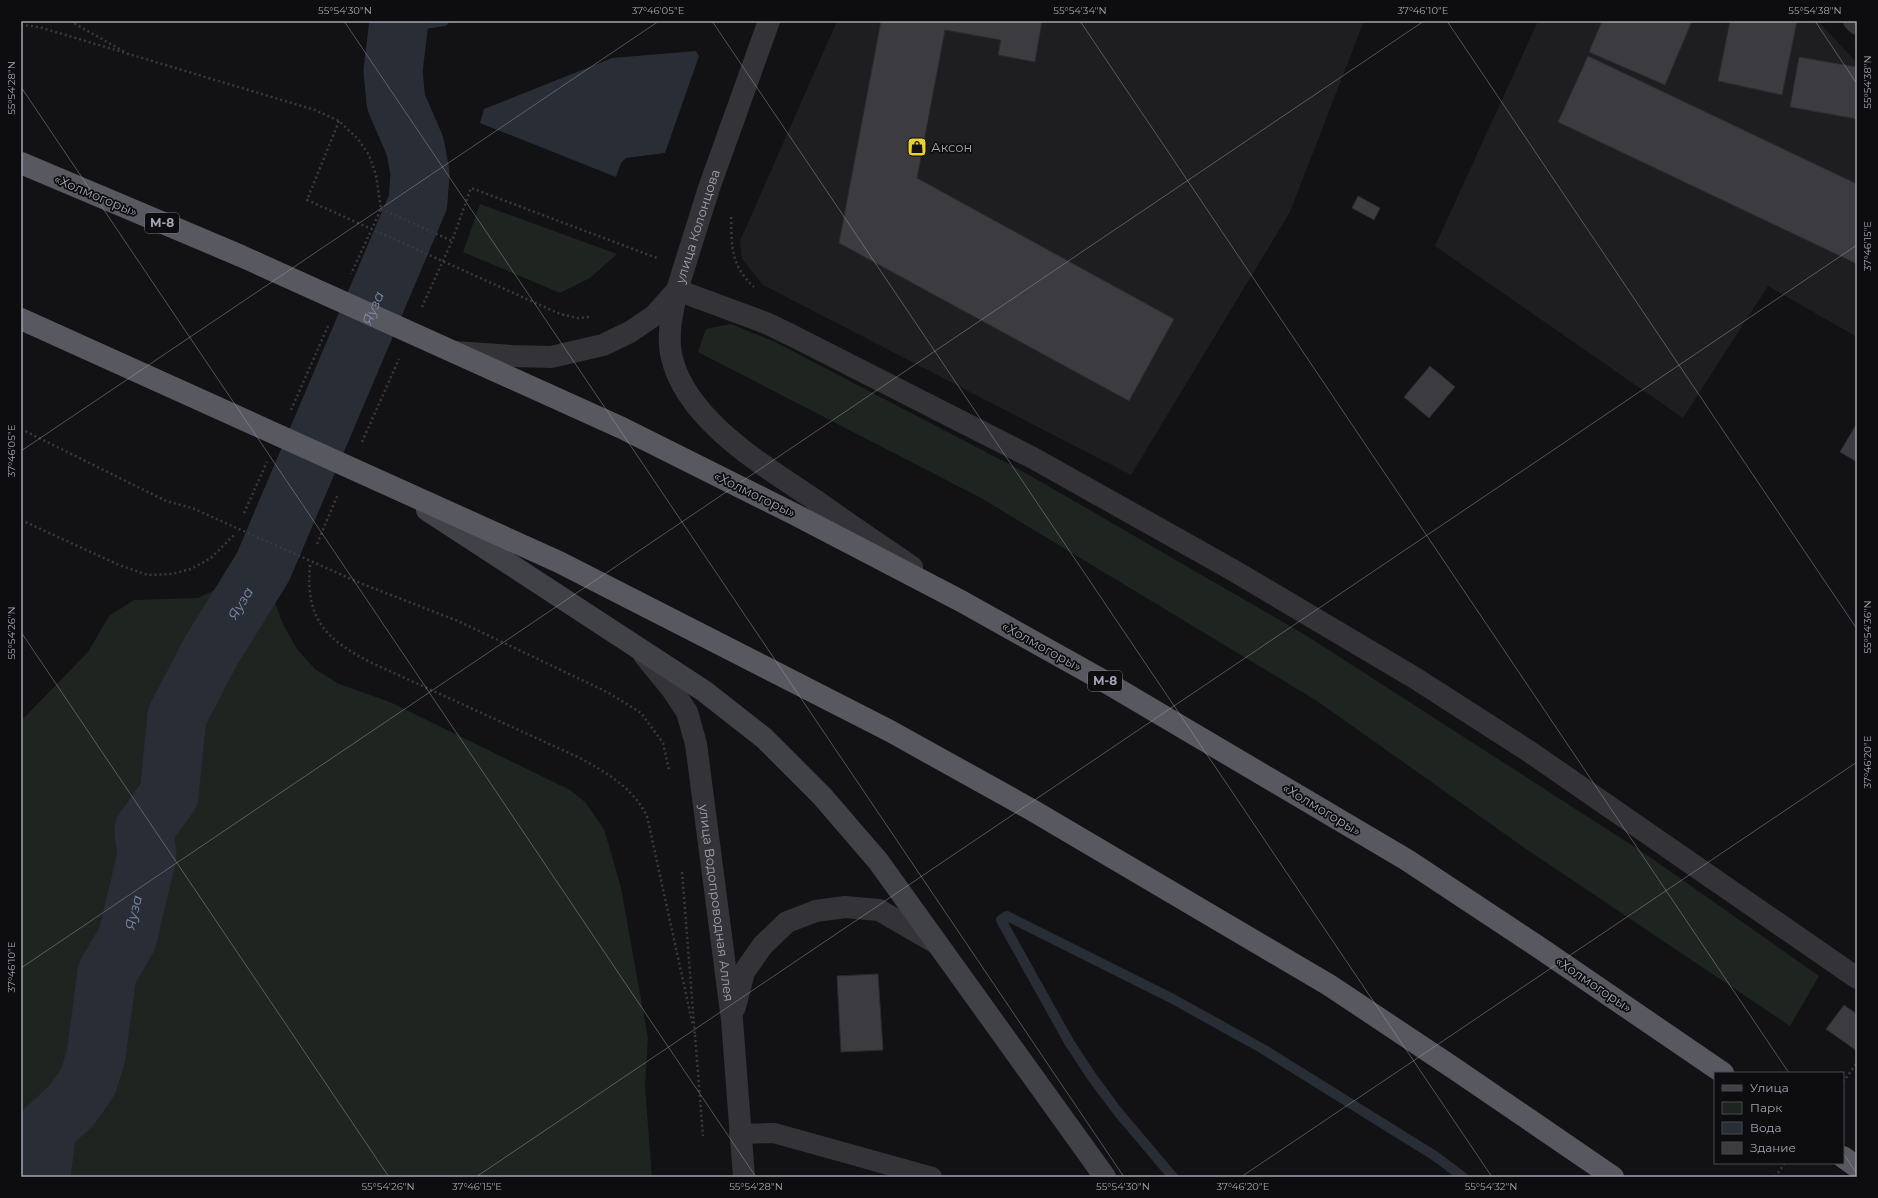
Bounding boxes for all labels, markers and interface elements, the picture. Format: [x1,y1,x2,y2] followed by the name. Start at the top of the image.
[318,4,372,17] text: 55°54'30"N
[632,4,685,17] text: 37°46'05"E
[1053,4,1107,17] text: 55°54'34"N
[1397,4,1449,17] text: 37°46'10"E
[1788,4,1842,17] text: 55°54'38"N
[1861,55,1874,109] text: 55°54'38"N
[5,61,18,115] text: 55°54'28"N
[906,136,928,158] shop icon: Аксон
[931,139,972,155] place label: Аксон
[671,167,723,286] street label: улица Колонцова
[52,170,140,220] street label: «Холмогоры»
[145,213,179,233] road number: М-8
[1861,221,1874,271] text: 37°46'15"E
[358,289,388,328] water label: Яуза
[5,424,18,477] text: 37°46'05"E
[712,467,798,521] street label: «Холмогоры»
[224,584,257,623] water label: Яуза
[1861,600,1874,654] text: 55°54'36"N
[5,606,18,660] text: 55°54'26"N
[999,618,1085,674] street label: «Холмогоры»
[1088,671,1122,691] road number: М-8
[1861,735,1874,788] text: 37°46'20"E
[1280,779,1364,839] street label: «Холмогоры»
[696,802,738,1003] street label: улица Водопроводная Аллея
[121,893,146,932] water label: Яуза
[5,941,18,993] text: 37°46'10"E
[1553,953,1635,1015] street label: «Холмогоры»
[1714,1072,1844,1164] legend
[1750,1080,1789,1095] text: Улица
[1750,1100,1782,1115] text: Парк
[1750,1120,1781,1135] text: Вода
[1750,1140,1796,1155] text: Здание
[361,1180,415,1193] text: 55°54'26"N
[452,1180,502,1193] text: 37°46'15"E
[729,1180,783,1193] text: 55°54'28"N
[1096,1180,1150,1193] text: 55°54'30"N
[1217,1180,1270,1193] text: 37°46'20"E
[1465,1180,1517,1193] text: 55°54'32"N

